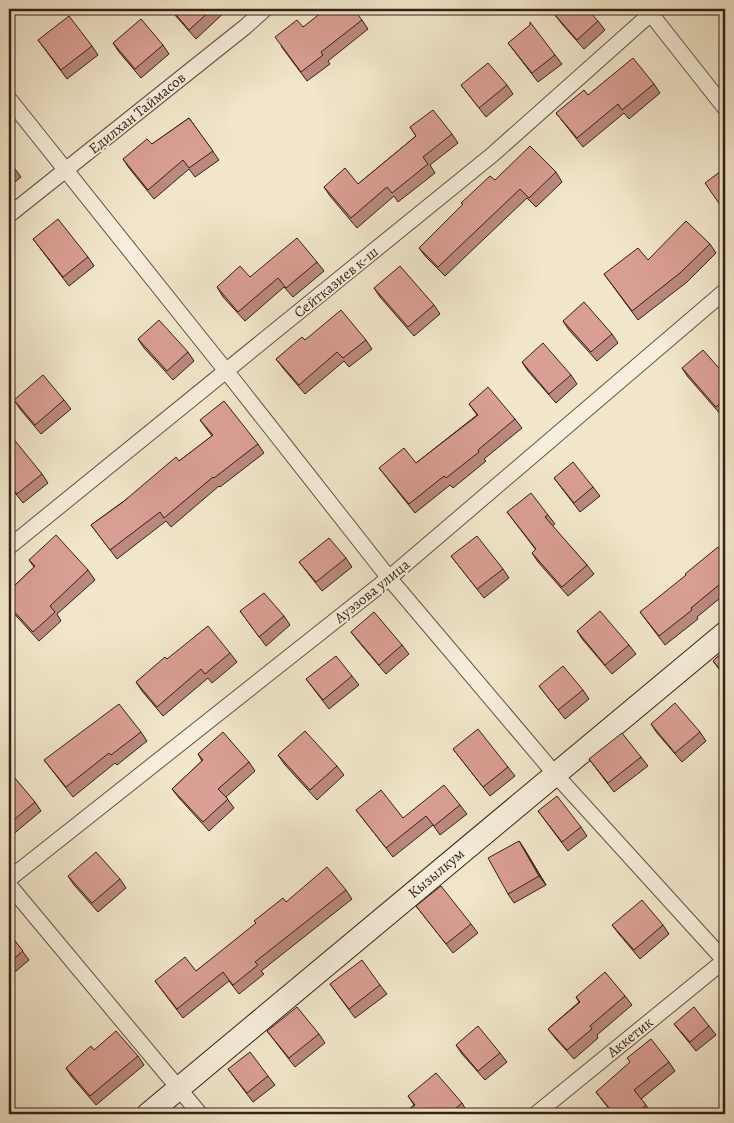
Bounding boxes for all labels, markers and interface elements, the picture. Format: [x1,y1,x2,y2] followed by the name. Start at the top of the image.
[84,68,190,158] street label: Едилхан Таймасов
[290,242,382,322] street label: Сейтказиев к-ш
[329,554,414,628] street label: Ауэзова улица
[403,843,469,903] street label: Кызылкум
[602,1012,657,1062] street label: Аккетик

